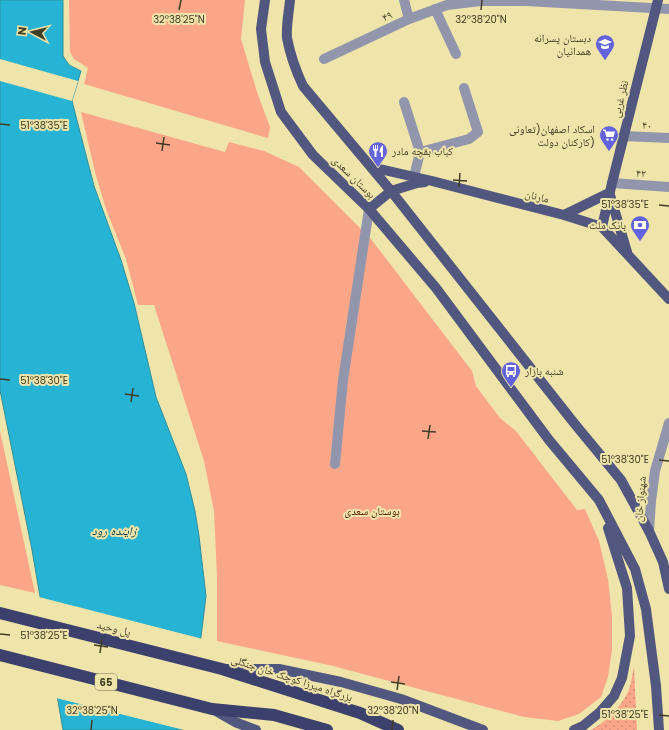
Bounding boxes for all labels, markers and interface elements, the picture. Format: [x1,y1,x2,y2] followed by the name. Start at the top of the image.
[379,7,395,25] street label: ۴۹
[12,12,52,52] north arrow
[153,12,205,27] text: 32°38'25"N
[455,12,507,27] text: 32°38'20"N
[14,26,31,36] text: N
[534,30,591,59] place label: دبستان پسرانه همدانیان
[594,33,616,61] school or university icon: دبستان پسرانه همدانیان
[608,79,632,119] street label: نظر غربی
[642,117,652,133] street label: ۴۰
[20,118,68,133] text: 51°38'35"E
[509,121,595,150] place label: اسکاد اصفهان(تعاونی کارکنان دولت)
[598,124,620,152] supermarket icon: اسکاد اصفهان(تعاونی کارکنان دولت)
[367,140,389,168] restaurant icon: کباب بقچه مادر
[391,143,454,159] place label: کباب بقچه مادر
[329,152,379,202] street label: بوستان سعدی
[636,165,647,181] street label: ۴۲
[523,185,551,207] street label: مارنان
[601,197,649,212] text: 51°38'35"E
[629,214,651,242] bank icon: بانک ملت
[589,217,626,233] place label: بانک ملت
[500,360,522,388] bus stop icon: شنبه بازار
[524,363,564,379] place label: شنبه بازار
[20,373,68,388] text: 51°38'30"E
[601,452,649,467] text: 51°38'30"E
[630,475,650,523] street label: شهنواز خان
[344,503,400,519] park label: بوستان سعدی
[92,522,138,539] water label: زاینده رود
[95,616,133,640] street label: پل وحید
[20,628,68,643] text: 51°38'25"E
[229,651,355,705] street label: بزرگراه میرزا کوچک خان جنگلی
[95,674,117,690] road number: 65
[66,703,118,718] text: 32°38'25"N
[367,703,419,718] text: 32°38'20"N
[601,707,649,722] text: 51°38'25"E

